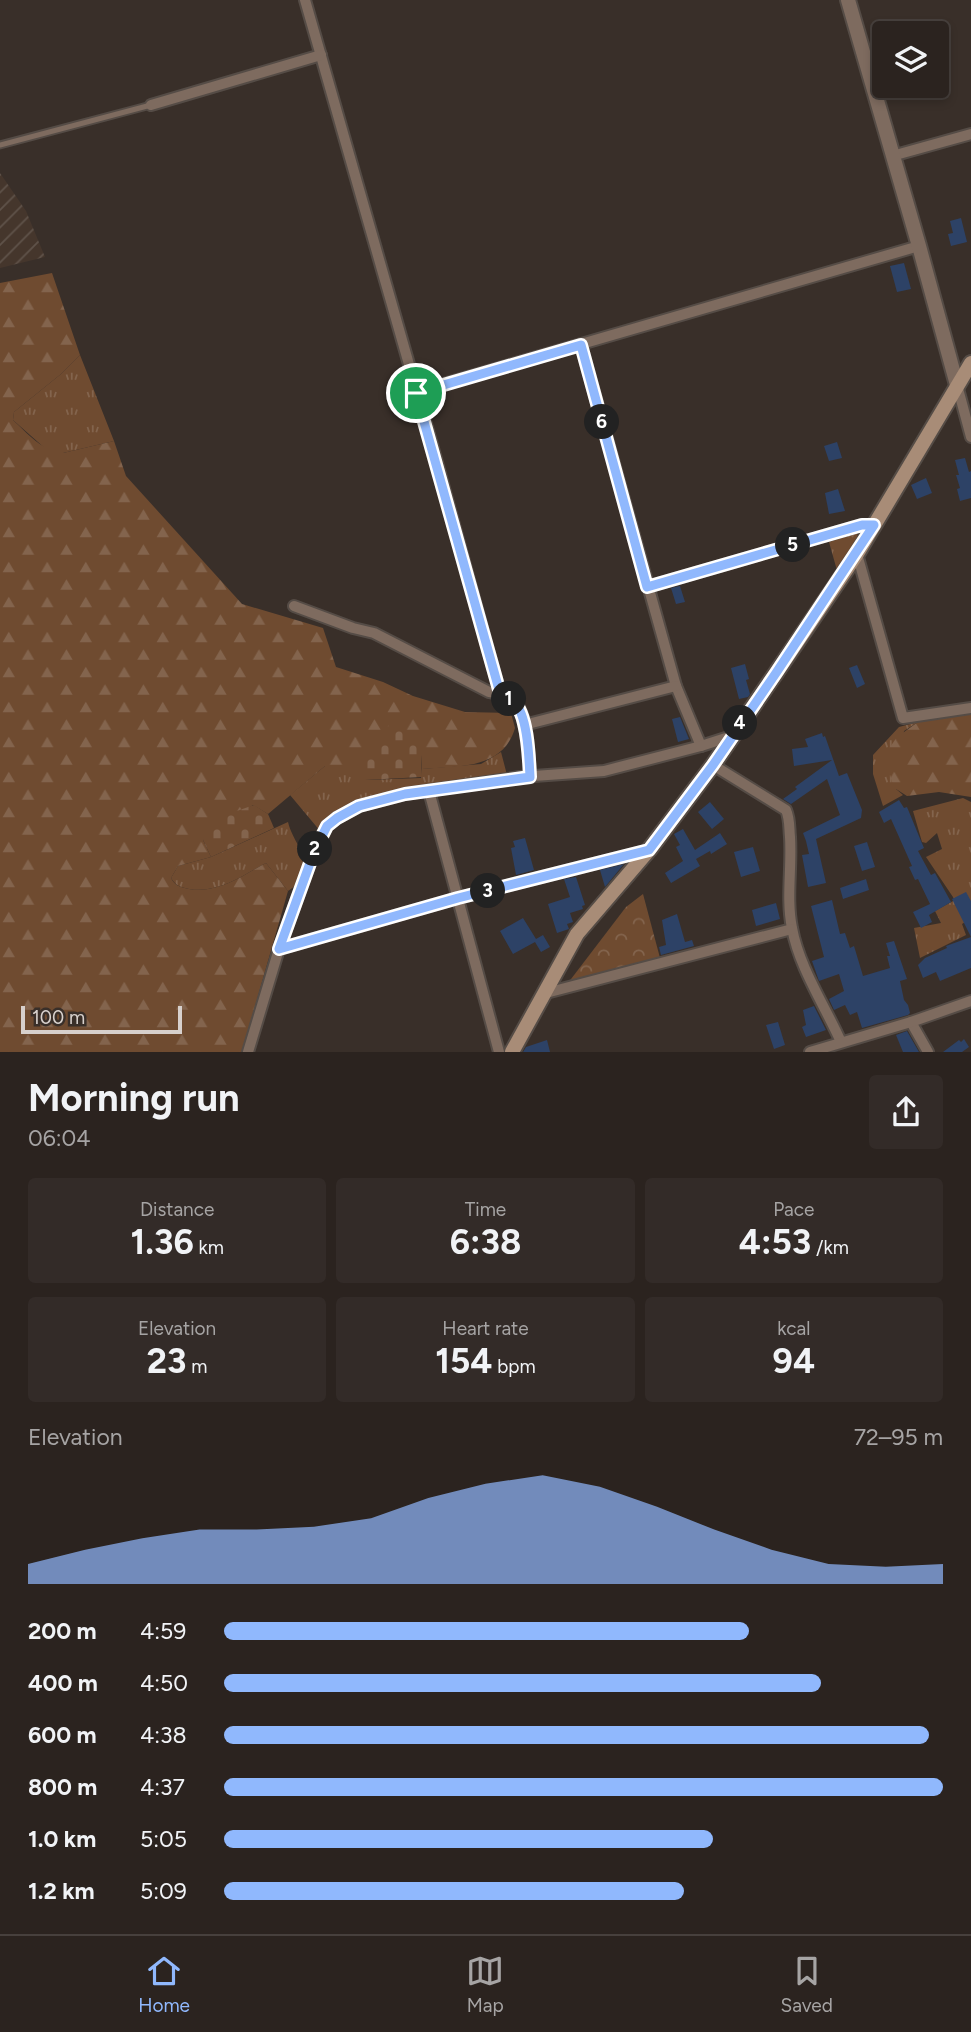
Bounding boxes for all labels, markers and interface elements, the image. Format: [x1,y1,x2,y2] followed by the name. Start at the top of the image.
[872,21,949,98] map controls
[872,21,949,98] button: layers
[386,363,446,423] pin
[397,374,435,412] icon: arrive
[584,404,620,440] pin: 6
[596,410,607,433] text: 6
[776,528,810,562] pin: 5
[787,533,798,556] text: 5
[491,682,526,716] pin: 1
[504,687,513,710] text: 1
[722,706,758,740] pin: 4
[733,711,746,734] text: 4
[298,832,332,866] pin: 2
[309,837,320,860] text: 2
[470,874,505,908] pin: 3
[482,879,493,902] text: 3
[21,1003,182,1035] scale bar
[32,1006,85,1029] text: 100 m
[28,1075,240,1121] text: Morning run
[869,1075,943,1149] button: share
[28,1124,91,1152] text: 06:04
[140,1198,214,1221] text: Distance
[465,1198,506,1221] text: Time
[773,1198,814,1221] text: Pace
[131,1221,194,1263] text: 1.36
[450,1221,521,1263] text: 6:38
[739,1221,811,1263] text: 4:53
[194,1236,224,1259] text: km
[811,1236,849,1259] text: /km
[138,1317,216,1340] text: Elevation
[442,1317,529,1340] text: Heart rate
[777,1317,810,1340] text: kcal
[147,1340,187,1382] text: 23
[435,1340,493,1382] text: 154
[773,1340,815,1382] text: 94
[187,1355,207,1378] text: m
[493,1355,536,1378] text: bpm
[28,1423,123,1451] text: Elevation
[854,1423,943,1451] text: 72–95 m
[28,1617,97,1645] text: 200 m
[140,1617,186,1645] text: 4:59
[28,1669,98,1697] text: 400 m
[140,1669,188,1697] text: 4:50
[28,1721,97,1749] text: 600 m
[140,1721,187,1749] text: 4:38
[28,1773,97,1801] text: 800 m
[140,1773,185,1801] text: 4:37
[28,1825,96,1853] text: 1.0 km
[140,1825,187,1853] text: 5:05
[28,1877,95,1905] text: 1.2 km
[140,1877,187,1905] text: 5:09
[138,1952,190,2017] tab: Home
[466,1952,504,2017] tab: Map
[780,1952,833,2017] tab: Saved

